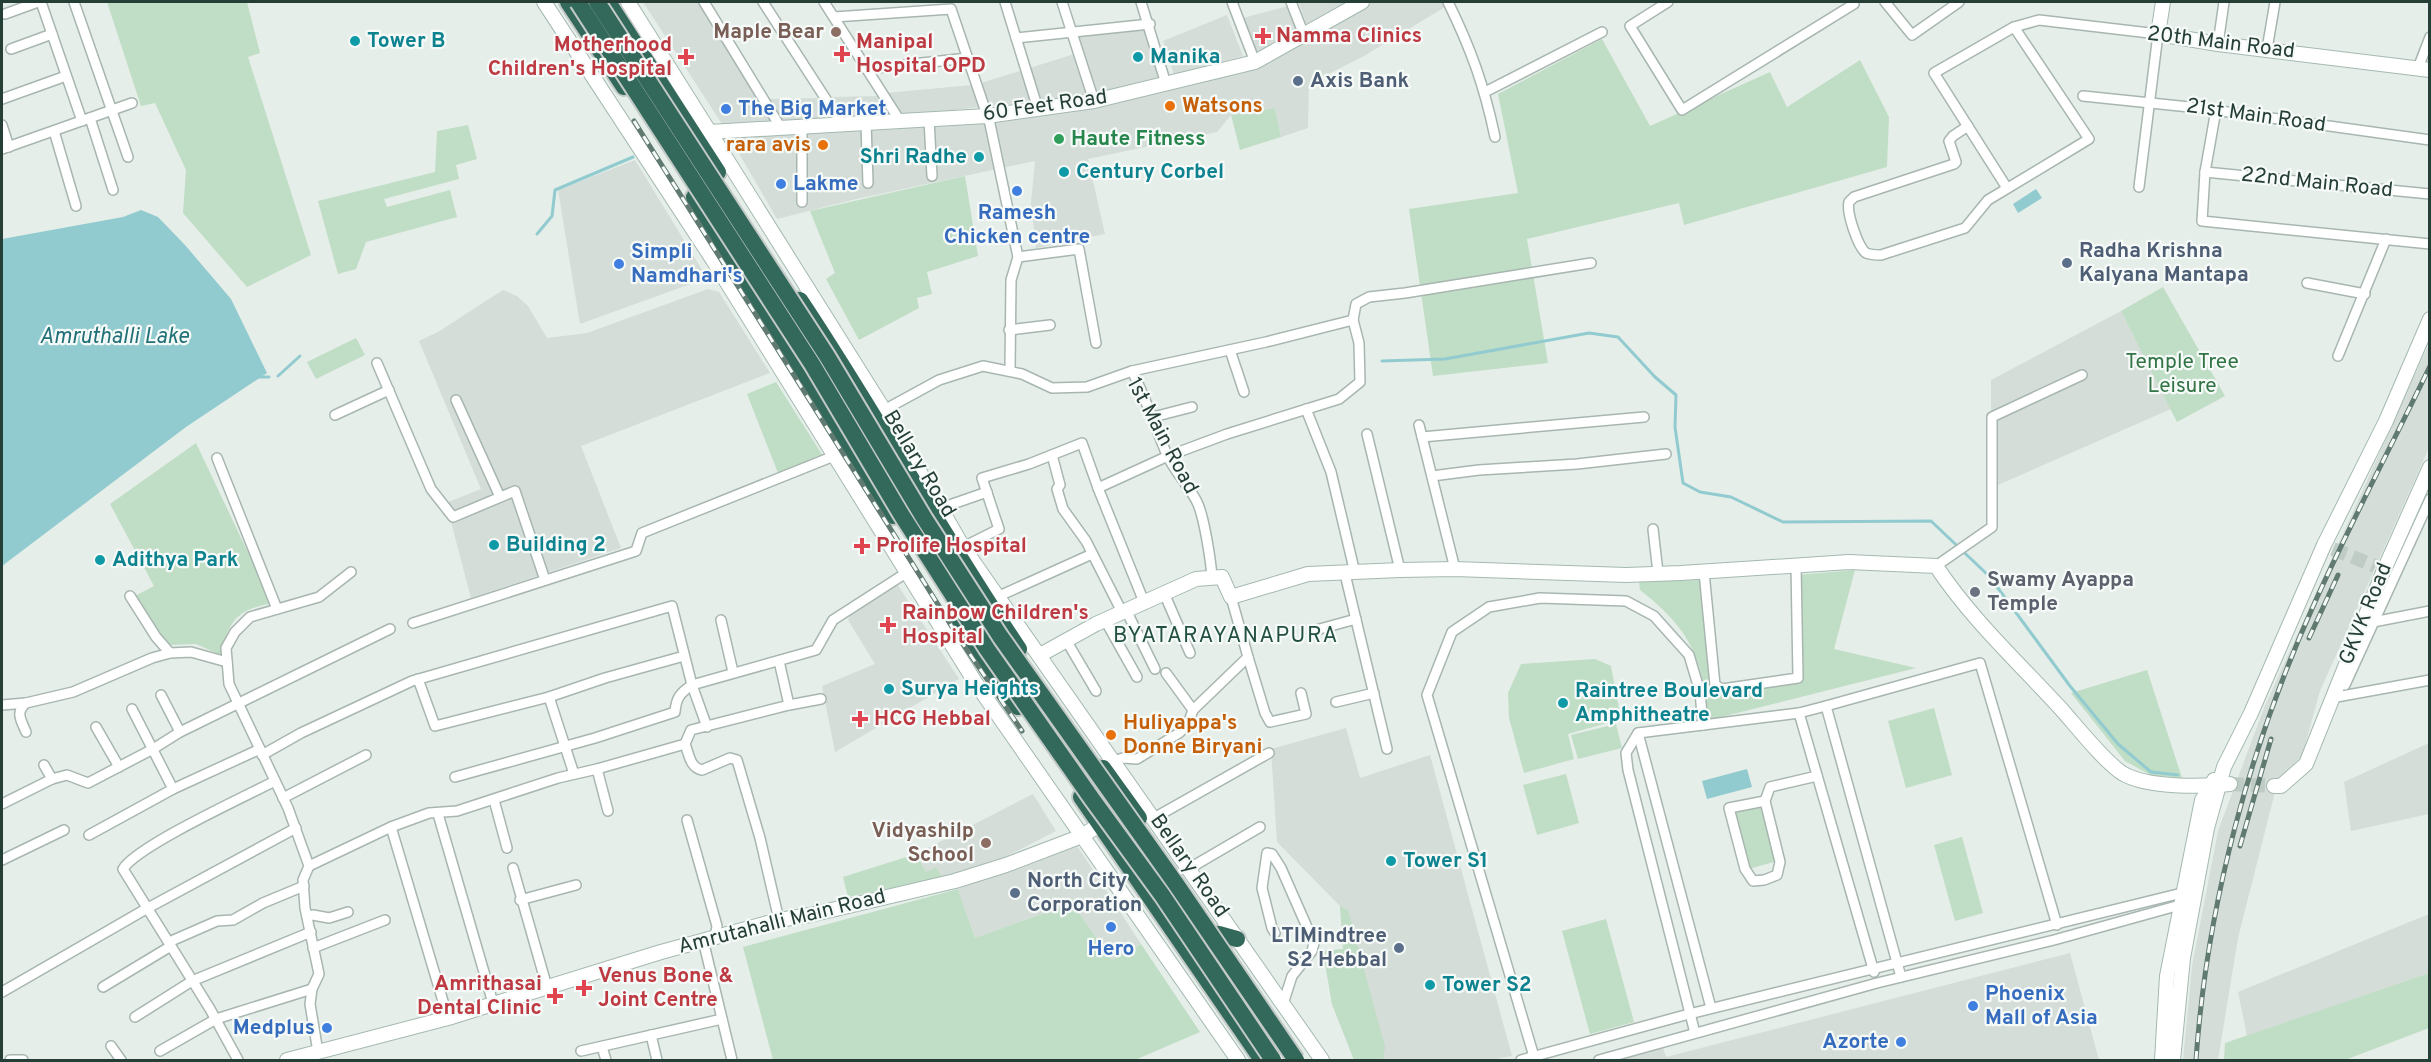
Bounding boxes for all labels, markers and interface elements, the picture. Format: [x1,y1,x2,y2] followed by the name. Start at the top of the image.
[713,19,824,46] place label: Maple Bear
[2146,21,2296,65] street label: 20th Main Road
[1276,23,1422,50] place label: Namma Clinics
[829,25,843,39] marker: Maple Bear
[1254,27,1272,45] marker: Namma Clinics
[367,28,445,55] place label: Tower B
[856,29,986,80] place label: Manipal Hospital OPD
[488,32,672,83] place label: Motherhood Children's Hospital
[348,34,362,48] marker: Tower B
[1150,44,1220,71] place label: Manika
[833,45,851,63] marker: Manipal Hospital OPD
[677,48,695,66] marker: Motherhood Children's Hospital
[1131,50,1145,64] marker: Manika
[1310,68,1410,95] place label: Axis Bank
[1291,74,1305,88] marker: Axis Bank
[981,84,1109,128] street label: 60 Feet Road
[1182,93,1263,120] place label: Watsons
[2184,93,2328,139] street label: 21st Main Road
[738,96,887,123] place label: The Big Market
[1163,99,1177,113] marker: Watsons
[719,102,733,116] marker: The Big Market
[1071,126,1206,153] place label: Haute Fitness
[726,132,811,159] place label: rara avis
[1052,132,1066,146] marker: Haute Fitness
[816,138,830,152] marker: rara avis
[860,144,967,171] place label: Shri Radhe
[972,150,986,164] marker: Shri Radhe
[1076,159,1224,186] place label: Century Corbel
[2240,162,2394,204] street label: 22nd Main Road
[1057,165,1071,179] marker: Century Corbel
[793,171,859,198] place label: Lakme
[774,177,788,191] marker: Lakme
[1010,184,1024,198] marker: Ramesh Chicken centre
[944,200,1090,251] place label: Ramesh Chicken centre
[2079,238,2249,289] place label: Radha Krishna Kalyana Mantapa
[631,239,743,290] place label: Simpli Namdhari's
[2060,256,2074,270] marker: Radha Krishna Kalyana Mantapa
[612,257,626,271] marker: Simpli Namdhari's
[39,324,189,351] water label: Amruthalli Lake
[2125,349,2239,400] park label: Temple Tree Leisure
[1120,373,1204,499] street label: 1st Main Road
[876,405,962,523] street label: Bellary Road
[506,532,606,559] place label: Building 2
[876,533,1027,560] place label: Prolife Hospital
[853,537,871,555] marker: Prolife Hospital
[487,538,501,552] marker: Building 2
[112,547,239,574] place label: Adithya Park
[93,553,107,567] marker: Adithya Park
[2333,559,2399,669] street label: GKVK Road
[1987,567,2134,618] place label: Swamy Ayappa Temple
[1968,585,1982,599] marker: Swamy Ayappa Temple
[902,600,1089,651] place label: Rainbow Children's Hospital
[879,616,897,634] marker: Rainbow Children's Hospital
[1113,623,1339,650] district label: BYATARAYANAPURA
[901,676,1039,703] place label: Surya Heights
[1575,678,1763,729] place label: Raintree Boulevard Amphitheatre
[882,682,896,696] marker: Surya Heights
[1556,696,1570,710] marker: Raintree Boulevard Amphitheatre
[874,706,991,733] place label: HCG Hebbal
[851,710,869,728] marker: HCG Hebbal
[1123,710,1262,761] place label: Huliyappa's Donne Biryani
[1104,728,1118,742] marker: Huliyappa's Donne Biryani
[1143,809,1235,923] street label: Bellary Road
[872,818,974,869] place label: Vidyashilp School
[979,836,993,850] marker: Vidyashilp School
[1403,848,1488,875] place label: Tower S1
[1384,854,1398,868] marker: Tower S1
[1027,868,1142,919] place label: North City Corporation
[675,883,889,961] street label: Amrutahalli Main Road
[1008,886,1022,900] marker: North City Corporation
[1104,920,1118,934] marker: Hero
[1271,923,1387,974] place label: LTIMindtree S2 Hebbal
[1087,936,1135,963] place label: Hero
[1392,941,1406,955] marker: LTIMindtree S2 Hebbal
[598,963,733,1014] place label: Venus Bone & Joint Centre
[417,971,542,1022] place label: Amrithasai Dental Clinic
[1442,972,1532,999] place label: Tower S2
[1423,978,1437,992] marker: Tower S2
[575,979,593,997] marker: Venus Bone & Joint Centre
[1985,981,2098,1032] place label: Phoenix Mall of Asia
[546,987,564,1005] marker: Amrithasai Dental Clinic
[1966,999,1980,1013] marker: Phoenix Mall of Asia
[233,1015,315,1042] place label: Medplus
[320,1021,334,1035] marker: Medplus
[1822,1029,1889,1056] place label: Azorte
[1894,1035,1908,1049] marker: Azorte

